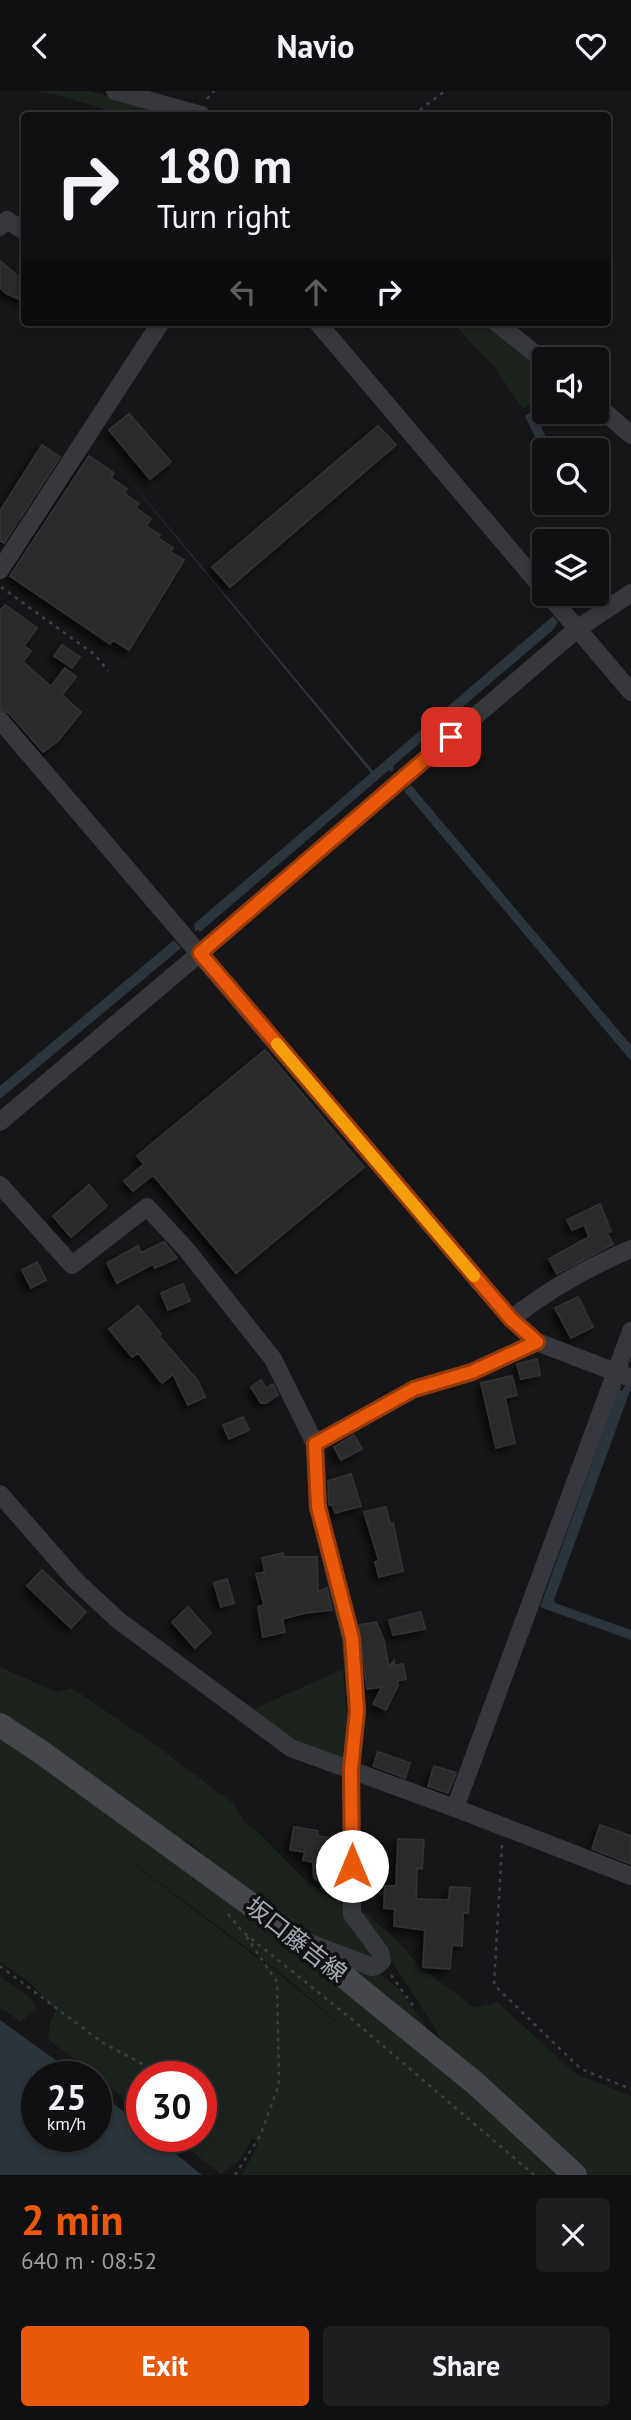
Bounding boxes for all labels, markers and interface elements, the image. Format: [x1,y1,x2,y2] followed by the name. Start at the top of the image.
[277,25,354,67] text: Navio
[21,27,59,65] icon: back
[572,27,610,65] icon: heart
[157,133,292,197] text: 180 m
[42,140,133,231] icon: right
[157,195,291,237] text: Turn right
[224,273,262,311] icon: left
[297,273,335,311] icon: ahead
[370,273,408,311] icon: right
[532,347,609,606] map controls
[532,347,609,424] button: sound
[532,438,609,515] button: search
[532,529,609,606] button: layers
[421,707,481,767] pin
[432,718,470,756] icon: arrive
[315,1829,389,1903] position arrow
[239,1890,353,1989] street label: 坂口藤吉線
[126,2061,217,2152] speed limit sign: 30
[47,2074,86,2120] text: 25
[47,2112,86,2135] text: km/h
[21,2192,123,2247] text: 2 min
[536,2198,610,2272] button: close
[21,2246,157,2275] text: 640 m · 08:52
[21,2326,309,2406] button: Exit
[323,2326,610,2406] button: Share

